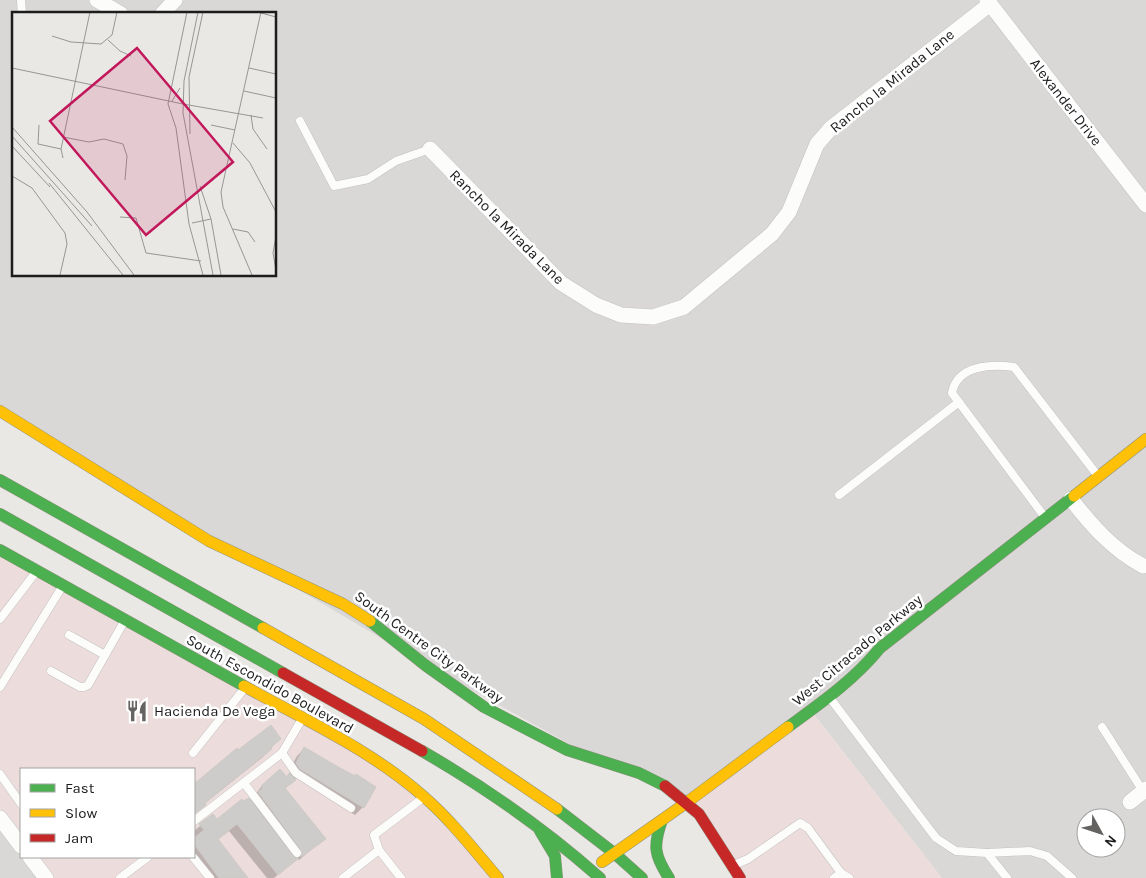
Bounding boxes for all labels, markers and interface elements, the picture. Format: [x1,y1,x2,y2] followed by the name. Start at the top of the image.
[12,12,276,276] inset map
[826,25,958,137] street label: Rancho la Mirada Lane
[1026,55,1106,149] street label: Alexander Drive
[446,166,568,288] street label: Rancho la Mirada Lane
[351,587,507,707] street label: South Centre City Parkway
[788,590,926,710] street label: West Citracado Parkway
[183,630,357,738] street label: South Escondido Boulevard
[124,698,150,724] restaurant icon: Hacienda De Vega
[154,702,276,720] place label: Hacienda De Vega
[20,768,195,858] legend
[65,779,95,797] text: Fast
[65,804,97,822] text: Slow
[1076,808,1126,858] north arrow
[65,829,93,847] text: Jam
[1101,832,1120,850] text: N

